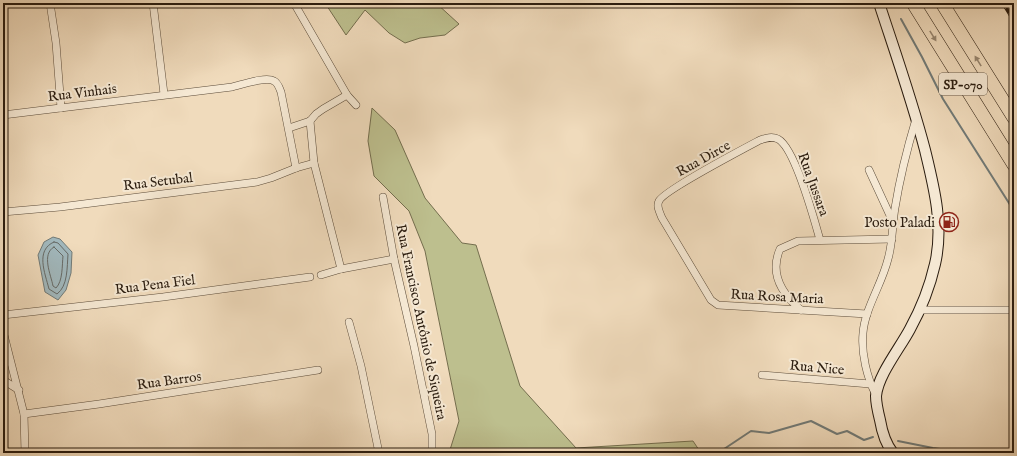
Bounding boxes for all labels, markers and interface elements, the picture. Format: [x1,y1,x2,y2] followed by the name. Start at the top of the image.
[930,30,937,42] one-way arrow
[975,55,982,67] one-way arrow
[939,73,987,95] road number: SP-070
[47,80,118,106] street label: Rua Vinhais
[673,136,734,181] street label: Rua Dirce
[793,150,833,220] street label: Rua Jussara
[122,169,194,195] street label: Rua Setubal
[938,211,960,233] fuel station icon: Posto Paladi
[864,214,935,232] place label: Posto Paladi
[391,223,451,423] street label: Rua Francisco Antônio de Siqueira
[114,271,196,299] street label: Rua Pena Fiel
[730,286,825,308] street label: Rua Rosa Maria
[789,357,846,379] street label: Rua Nice
[136,368,203,394] street label: Rua Barros

